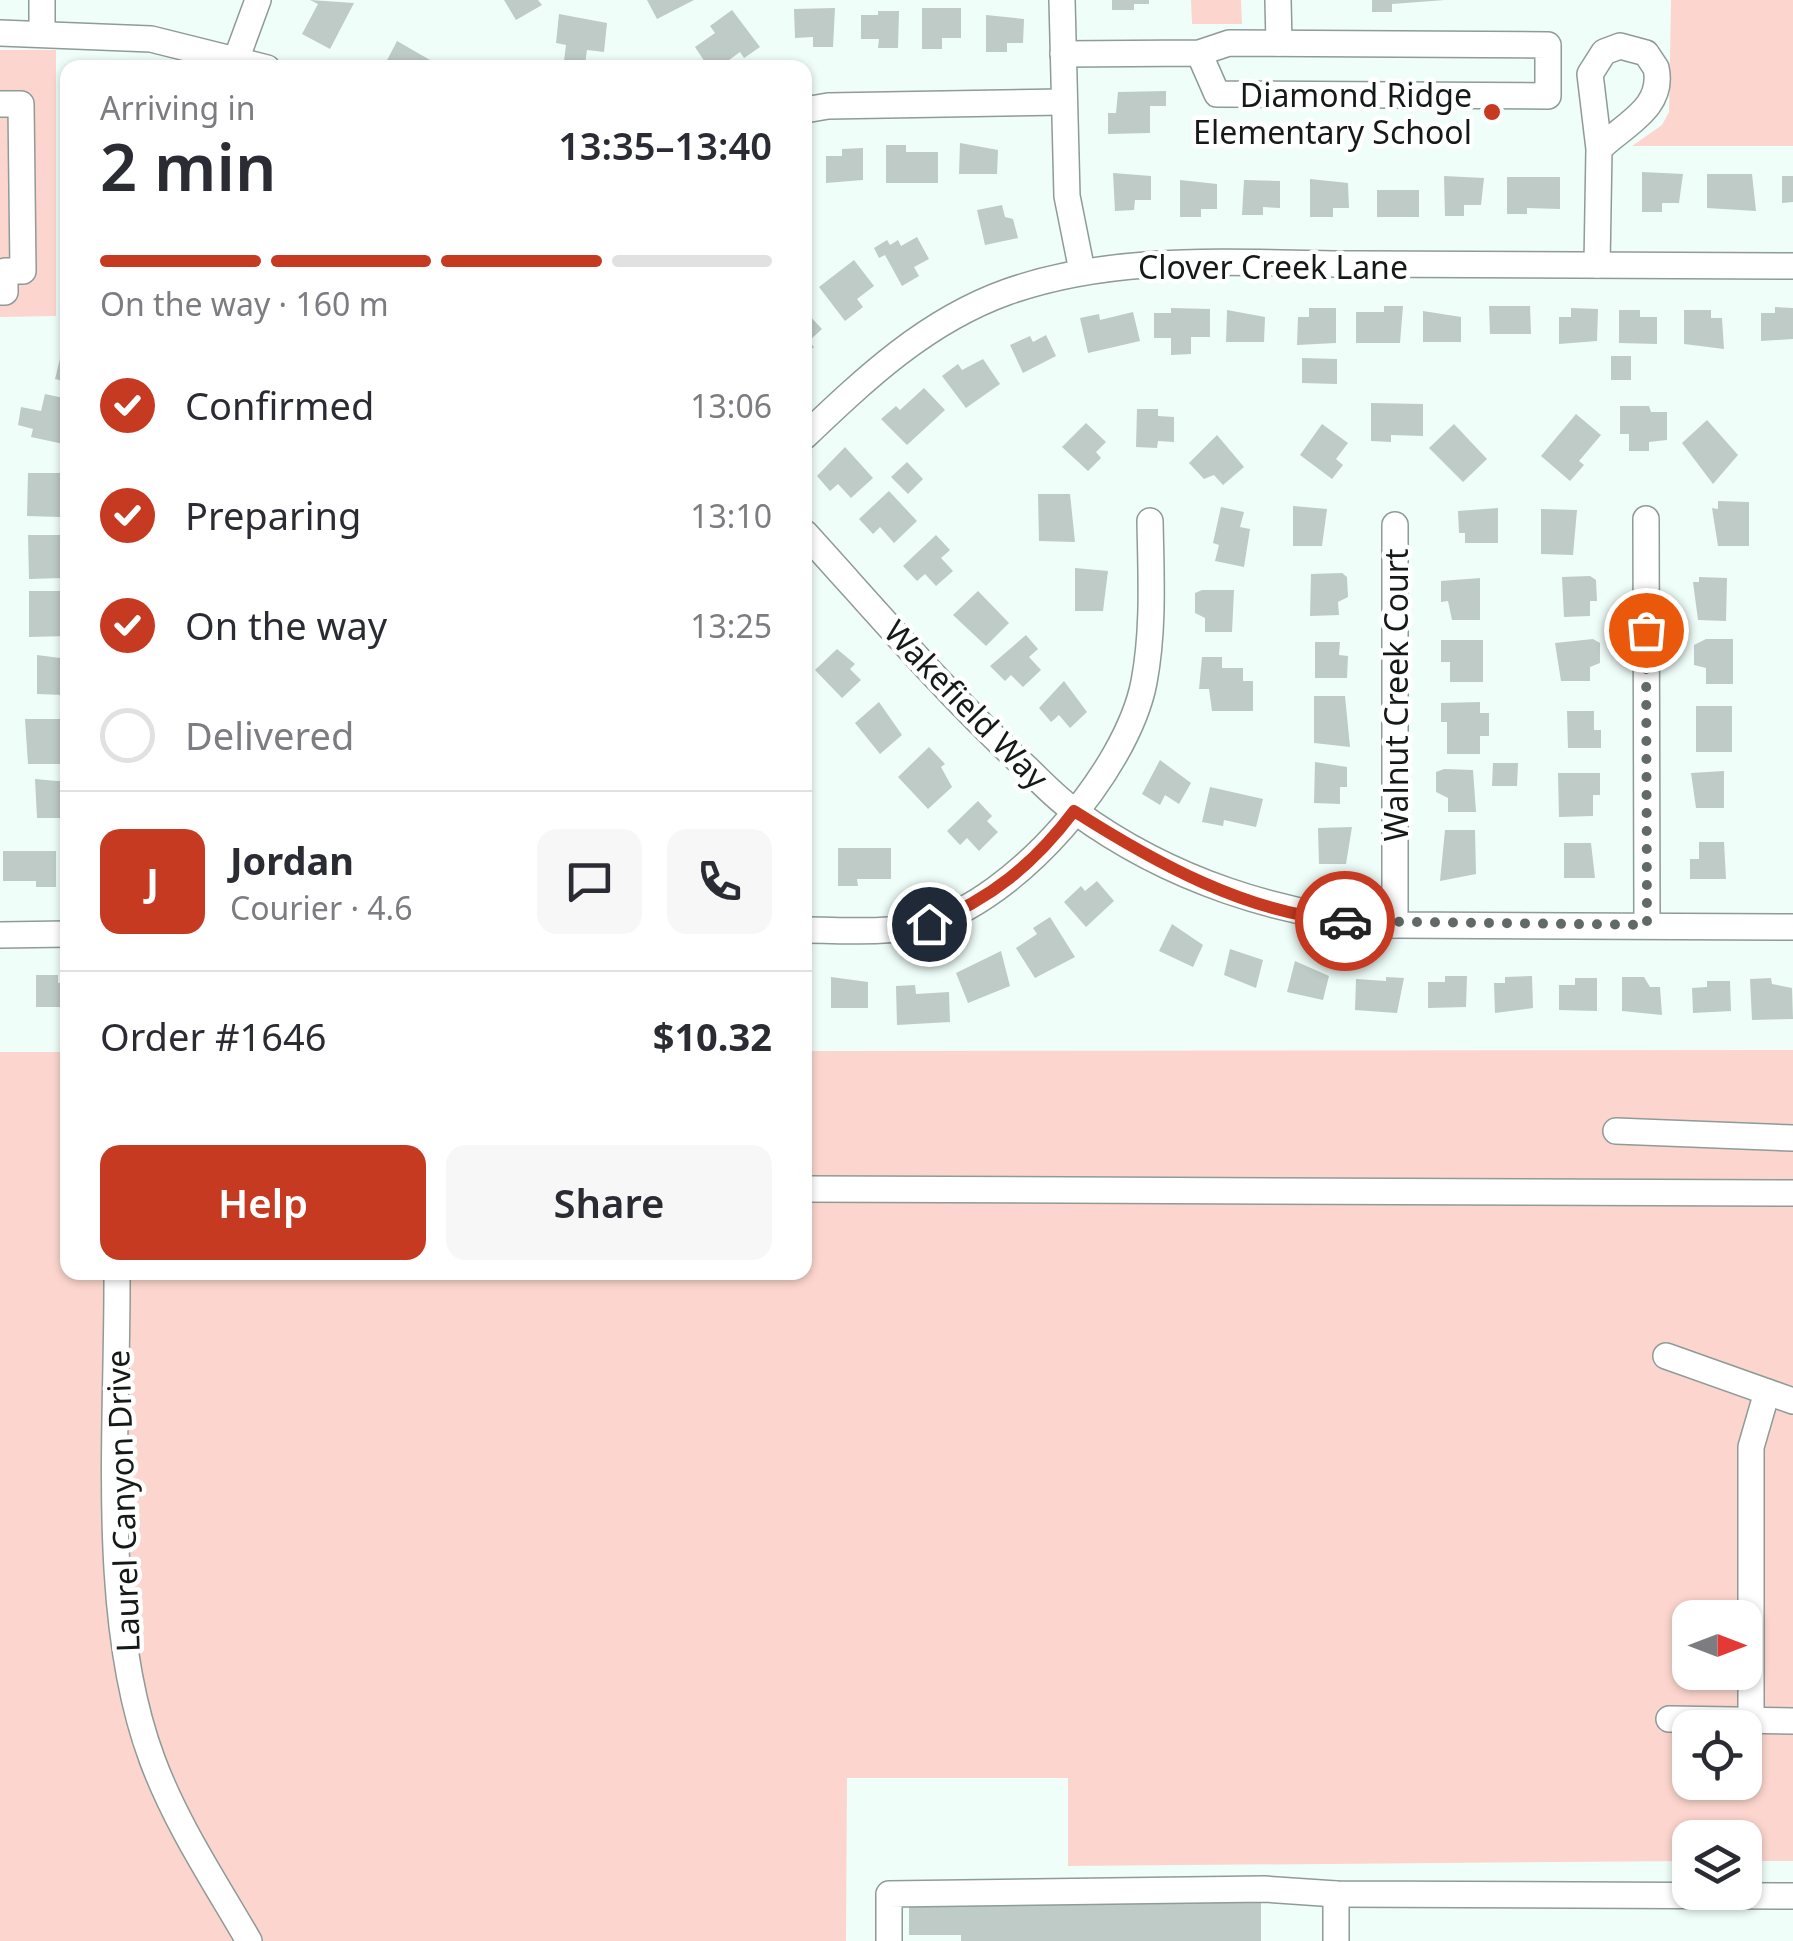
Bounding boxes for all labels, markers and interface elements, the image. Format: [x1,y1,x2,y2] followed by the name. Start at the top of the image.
[1193,73,1472,153] place label: Diamond Ridge Elementary School
[100,86,255,129] text: Arriving in
[1481,101,1503,123] marker: Diamond Ridge Elementary School
[558,119,772,171] text: 13:35–13:40
[100,122,276,210] text: 2 min
[1138,245,1408,288] street label: Clover Creek Lane
[100,282,389,325] text: On the way · 160 m
[100,378,155,433] icon: check
[185,379,374,431] text: Confirmed
[690,384,772,427] text: 13:06
[100,488,155,543] icon: check
[185,489,361,541] text: Preparing
[690,494,772,537] text: 13:10
[1374,548,1417,842] street label: Walnut Creek Court
[1604,588,1689,673] pin
[100,598,155,653] icon: check
[185,599,387,651] text: On the way
[1619,603,1674,658] icon: bag
[690,604,772,647] text: 13:25
[875,610,1059,798] street label: Wakefield Way
[185,709,354,761] text: Delivered
[537,829,642,934] button: chat
[667,829,772,934] button: phone
[230,834,354,886] text: Jordan
[146,855,159,907] text: J
[1295,871,1395,971] courier
[887,882,972,967] pin
[230,886,413,929] text: Courier · 4.6
[1318,894,1373,949] icon: car
[902,897,957,952] icon: home
[100,1010,326,1062] text: Order #1646
[653,1010,772,1062] text: $10.32
[100,1145,426,1260] button: Help
[446,1145,772,1260] button: Share
[95,1349,149,1653] street label: Laurel Canyon Drive
[1672,1600,1762,1690] north arrow
[1672,1600,1762,1910] map controls
[1672,1710,1762,1800] button: locate
[1672,1820,1762,1910] button: layers

